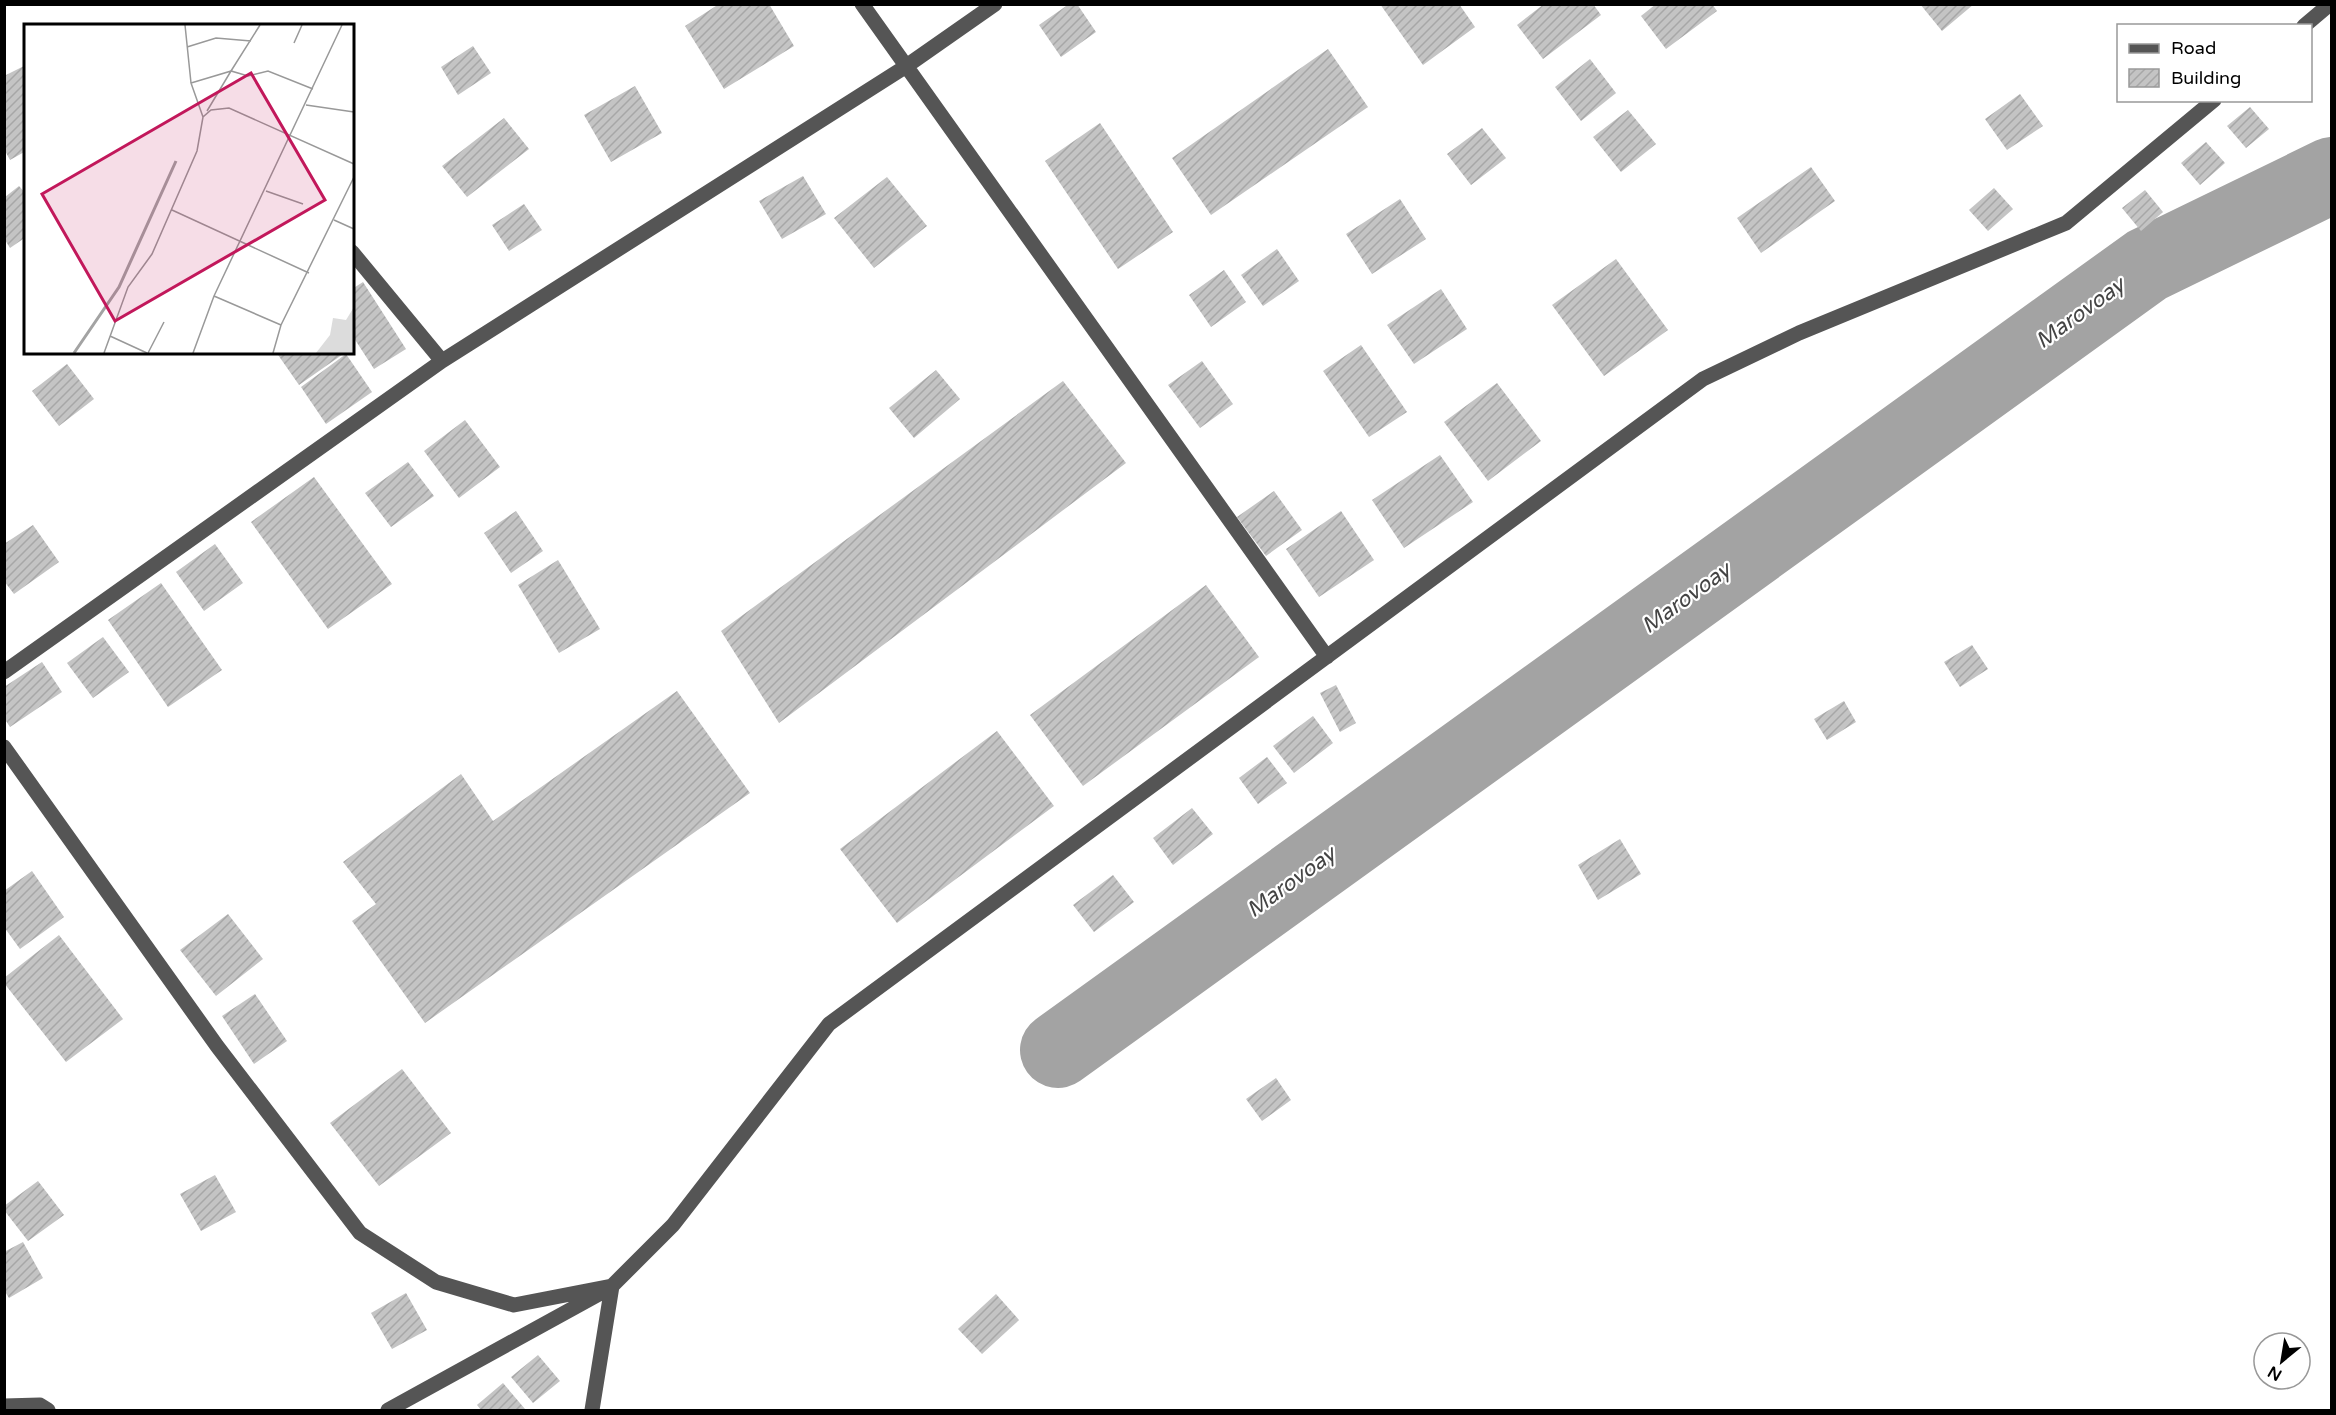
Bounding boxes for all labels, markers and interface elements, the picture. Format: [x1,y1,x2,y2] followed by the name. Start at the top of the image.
[24,24,354,354] inset map
[2117,24,2312,102] legend
[2171,37,2216,59] text: Road
[2171,67,2241,89] text: Building
[2030,271,2131,354] water label: Marovoay
[1636,556,1737,639] water label: Marovoay
[1241,840,1342,923] water label: Marovoay
[2252,1331,2312,1391] north arrow
[2264,1361,2286,1385] text: N

